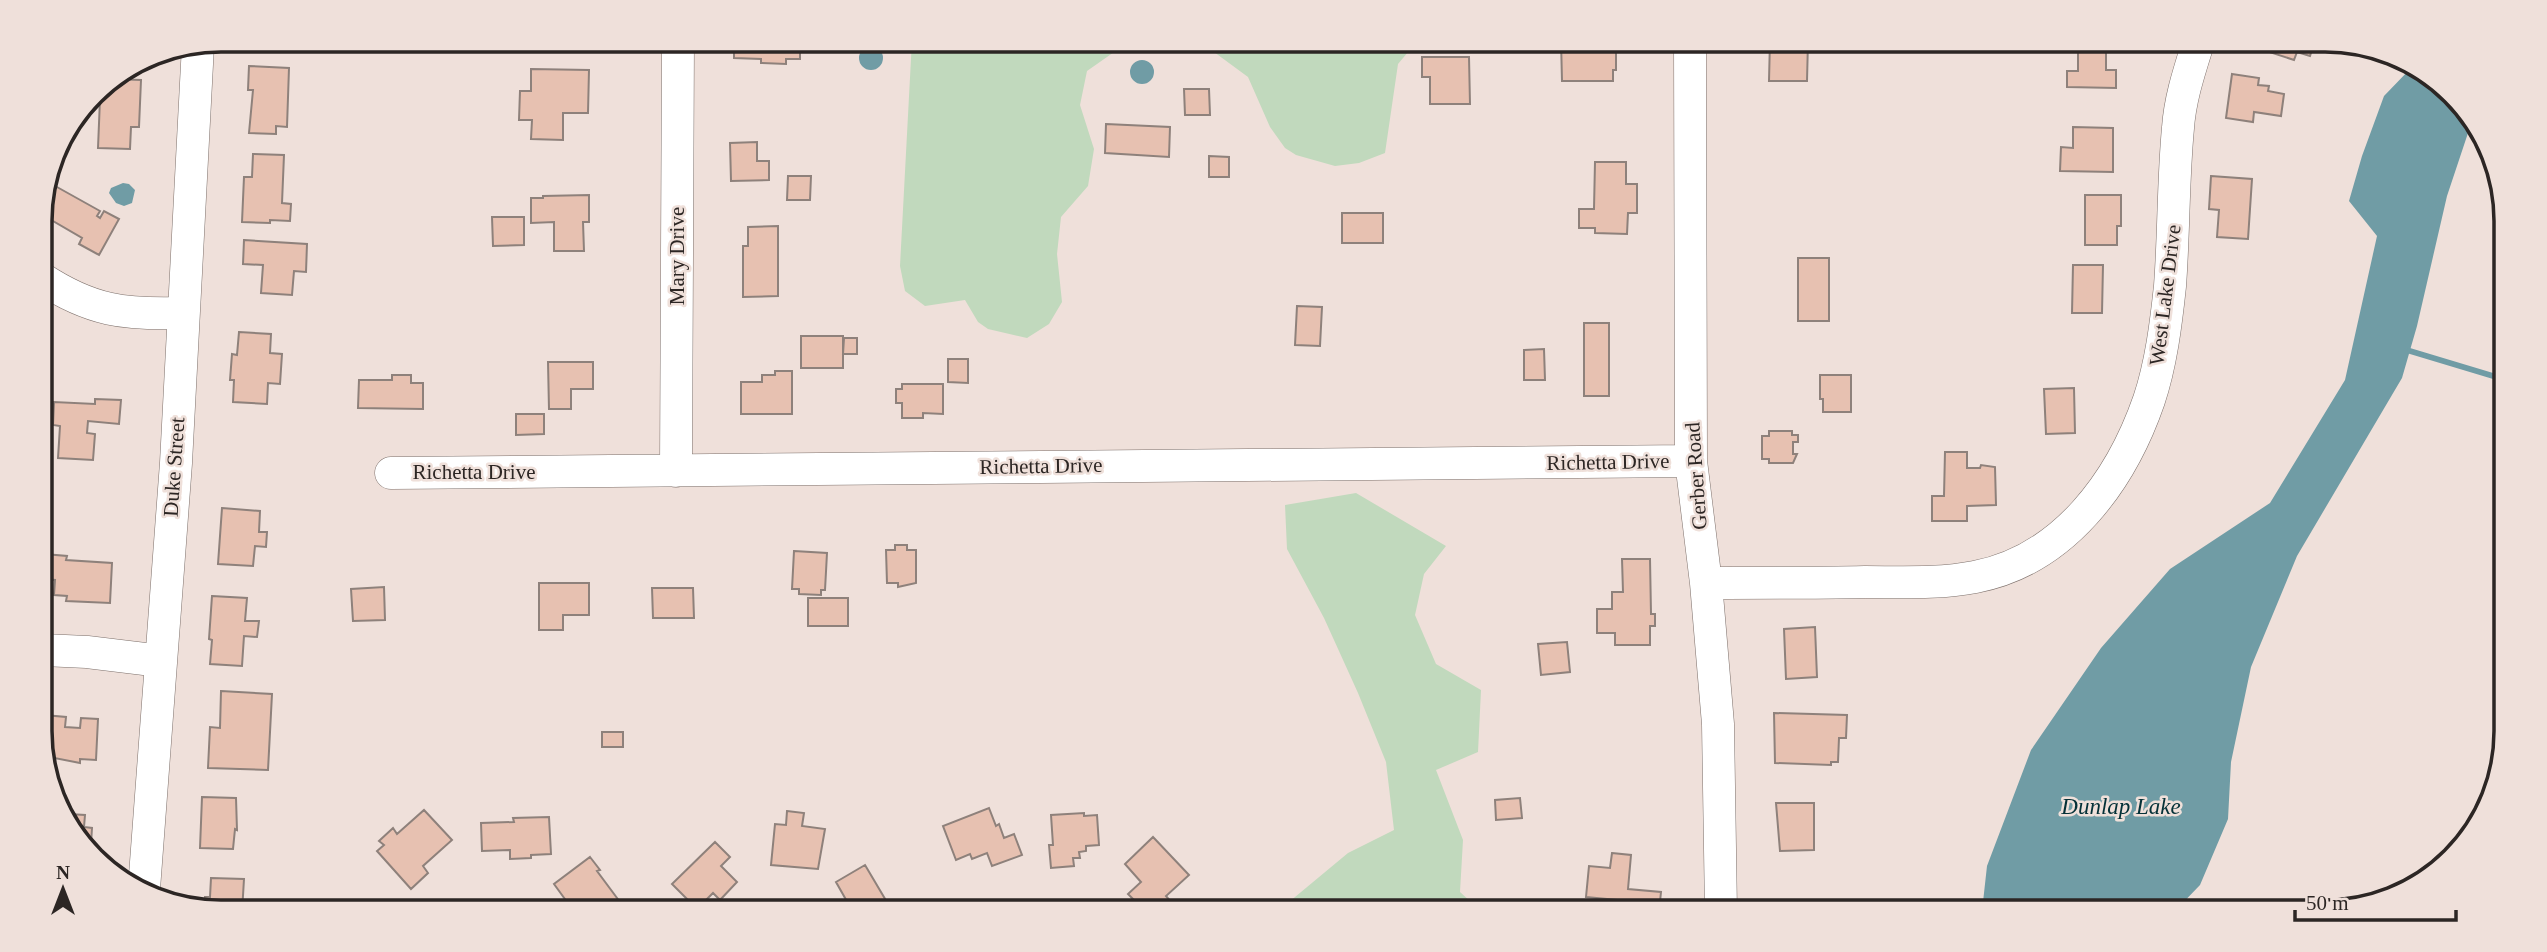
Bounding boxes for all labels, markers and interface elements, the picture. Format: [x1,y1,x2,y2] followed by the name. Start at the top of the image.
[665,207,689,305] street label: Mary Drive
[2144,223,2186,367] street label: West Lake Drive
[159,416,189,518] street label: Duke Street
[1680,421,1712,531] street label: Gerber Road
[1546,449,1670,475] street label: Richetta Drive
[979,453,1103,479] street label: Richetta Drive
[412,460,536,484] street label: Richetta Drive
[2060,794,2181,819] water label: Dunlap Lake
[28,854,98,924] north arrow
[56,862,70,883] text: N
[2295,878,2456,922] scale bar
[2306,891,2349,915] text: 50 m

